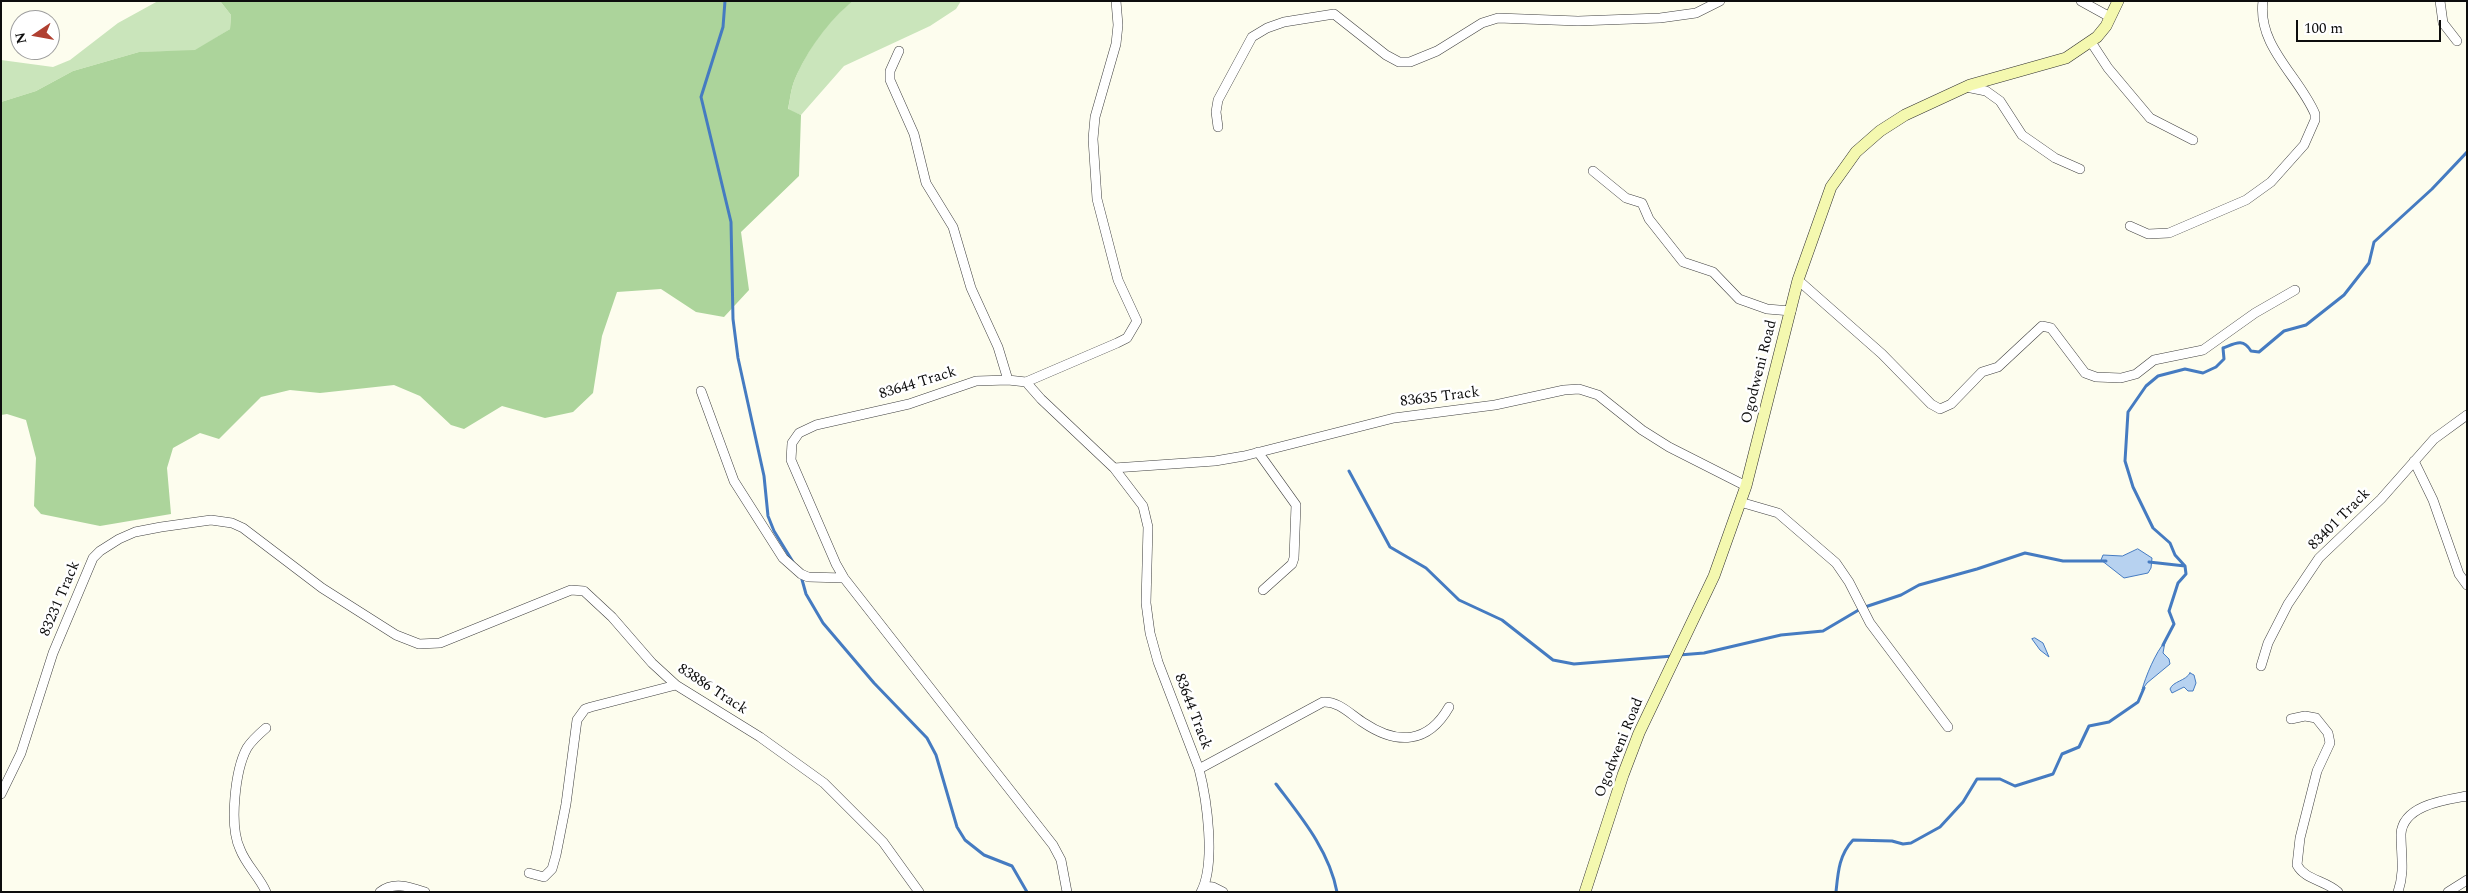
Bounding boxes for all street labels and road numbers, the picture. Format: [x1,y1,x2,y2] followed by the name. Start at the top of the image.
[1738,318,1782,426] street label: Ogodweni Road
[877,364,959,404] street label: 83644 Track
[1399,384,1481,412] street label: 83635 Track
[2305,485,2375,555] street label: 83401 Track
[37,559,85,639] street label: 83231 Track
[674,661,750,719] street label: 83886 Track
[1169,671,1215,753] street label: 83644 Track
[1592,695,1648,801] street label: Ogodweni Road

